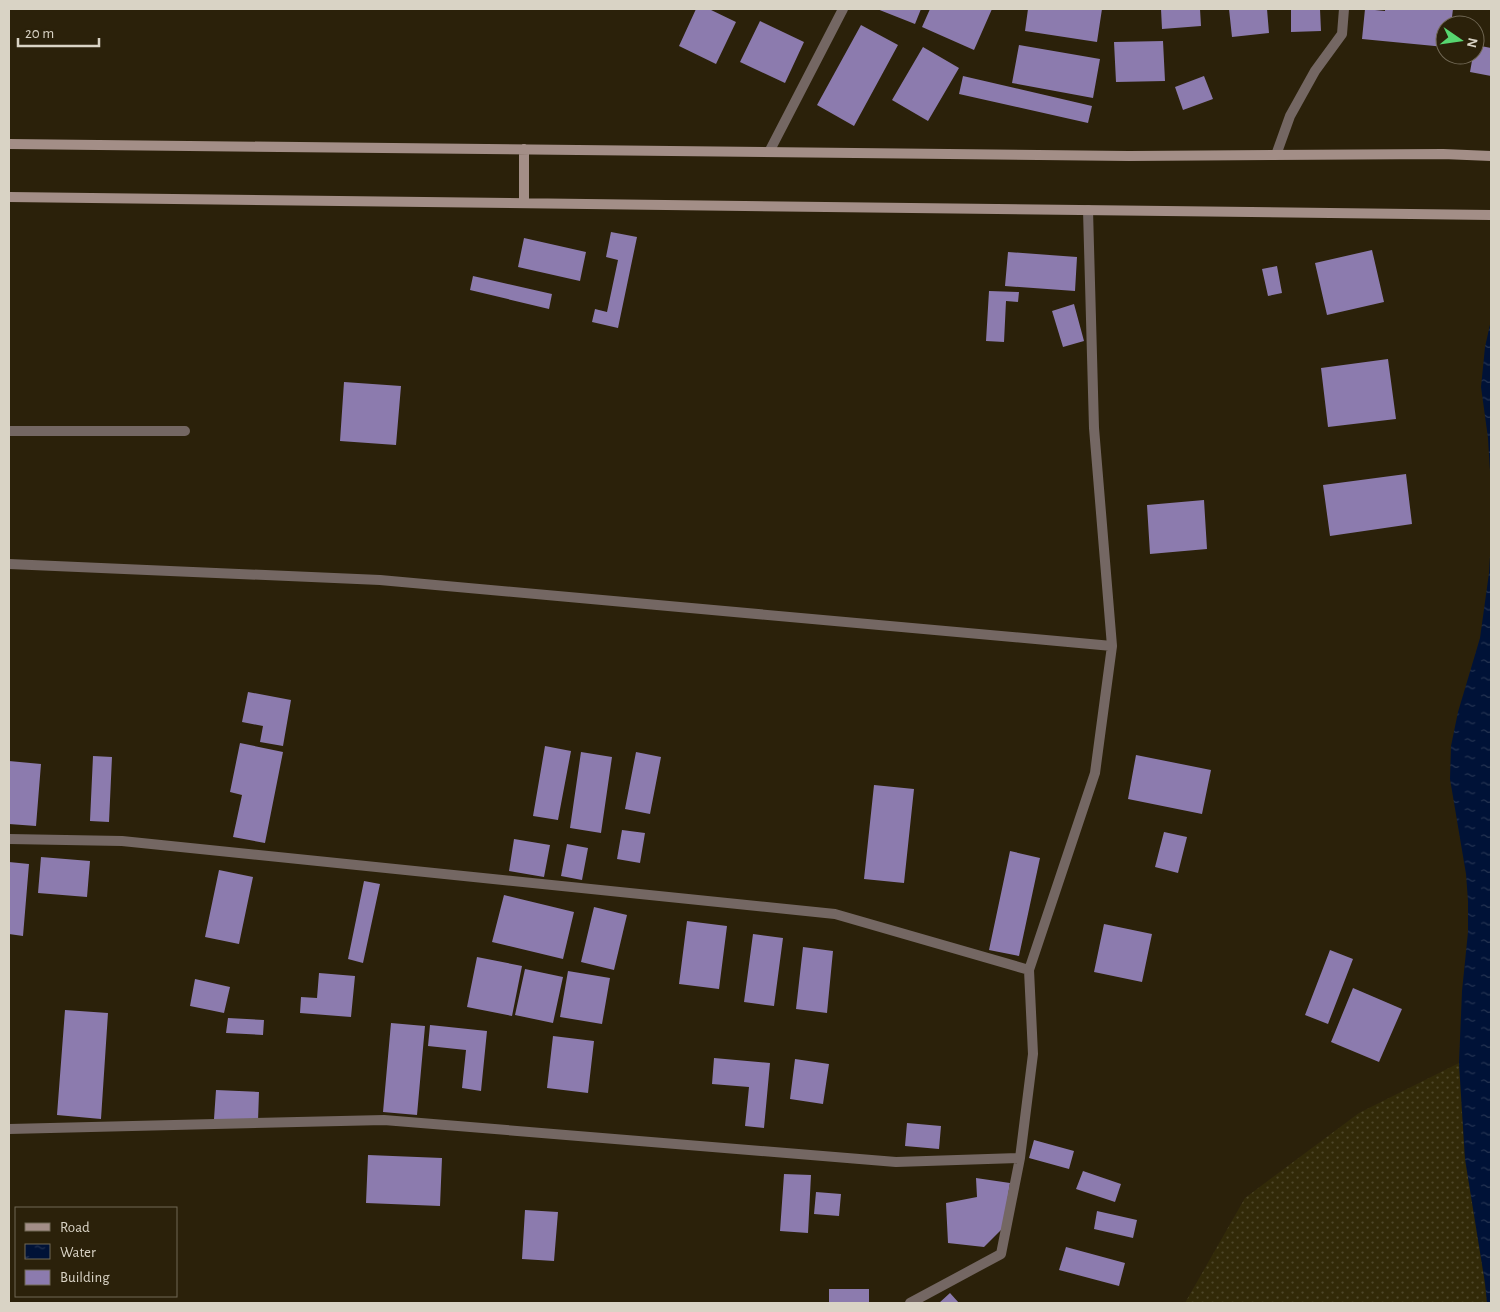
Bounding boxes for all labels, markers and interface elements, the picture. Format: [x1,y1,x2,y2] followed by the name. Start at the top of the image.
[18,15,99,47] scale bar
[1435,15,1485,65] north arrow
[25,26,54,41] text: 20 m
[1464,36,1480,49] text: N
[15,1207,178,1297] legend
[60,1220,90,1235] text: Road
[60,1245,96,1260] text: Water
[60,1270,110,1285] text: Building

